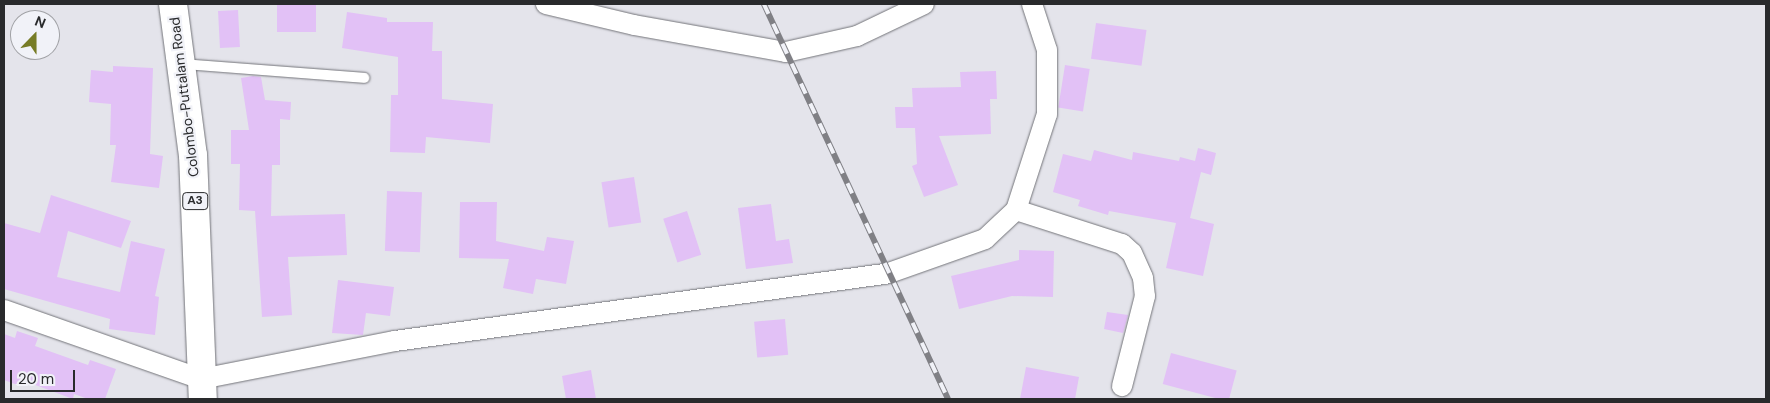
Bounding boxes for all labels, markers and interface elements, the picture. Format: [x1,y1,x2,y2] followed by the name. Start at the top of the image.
[10,10,60,60] north arrow
[32,12,48,32] text: N
[166,16,202,178] street label: Colombo-Puttalam Road
[181,192,209,210] road number: A3
[12,360,78,392] scale bar
[18,369,54,389] text: 20 m

